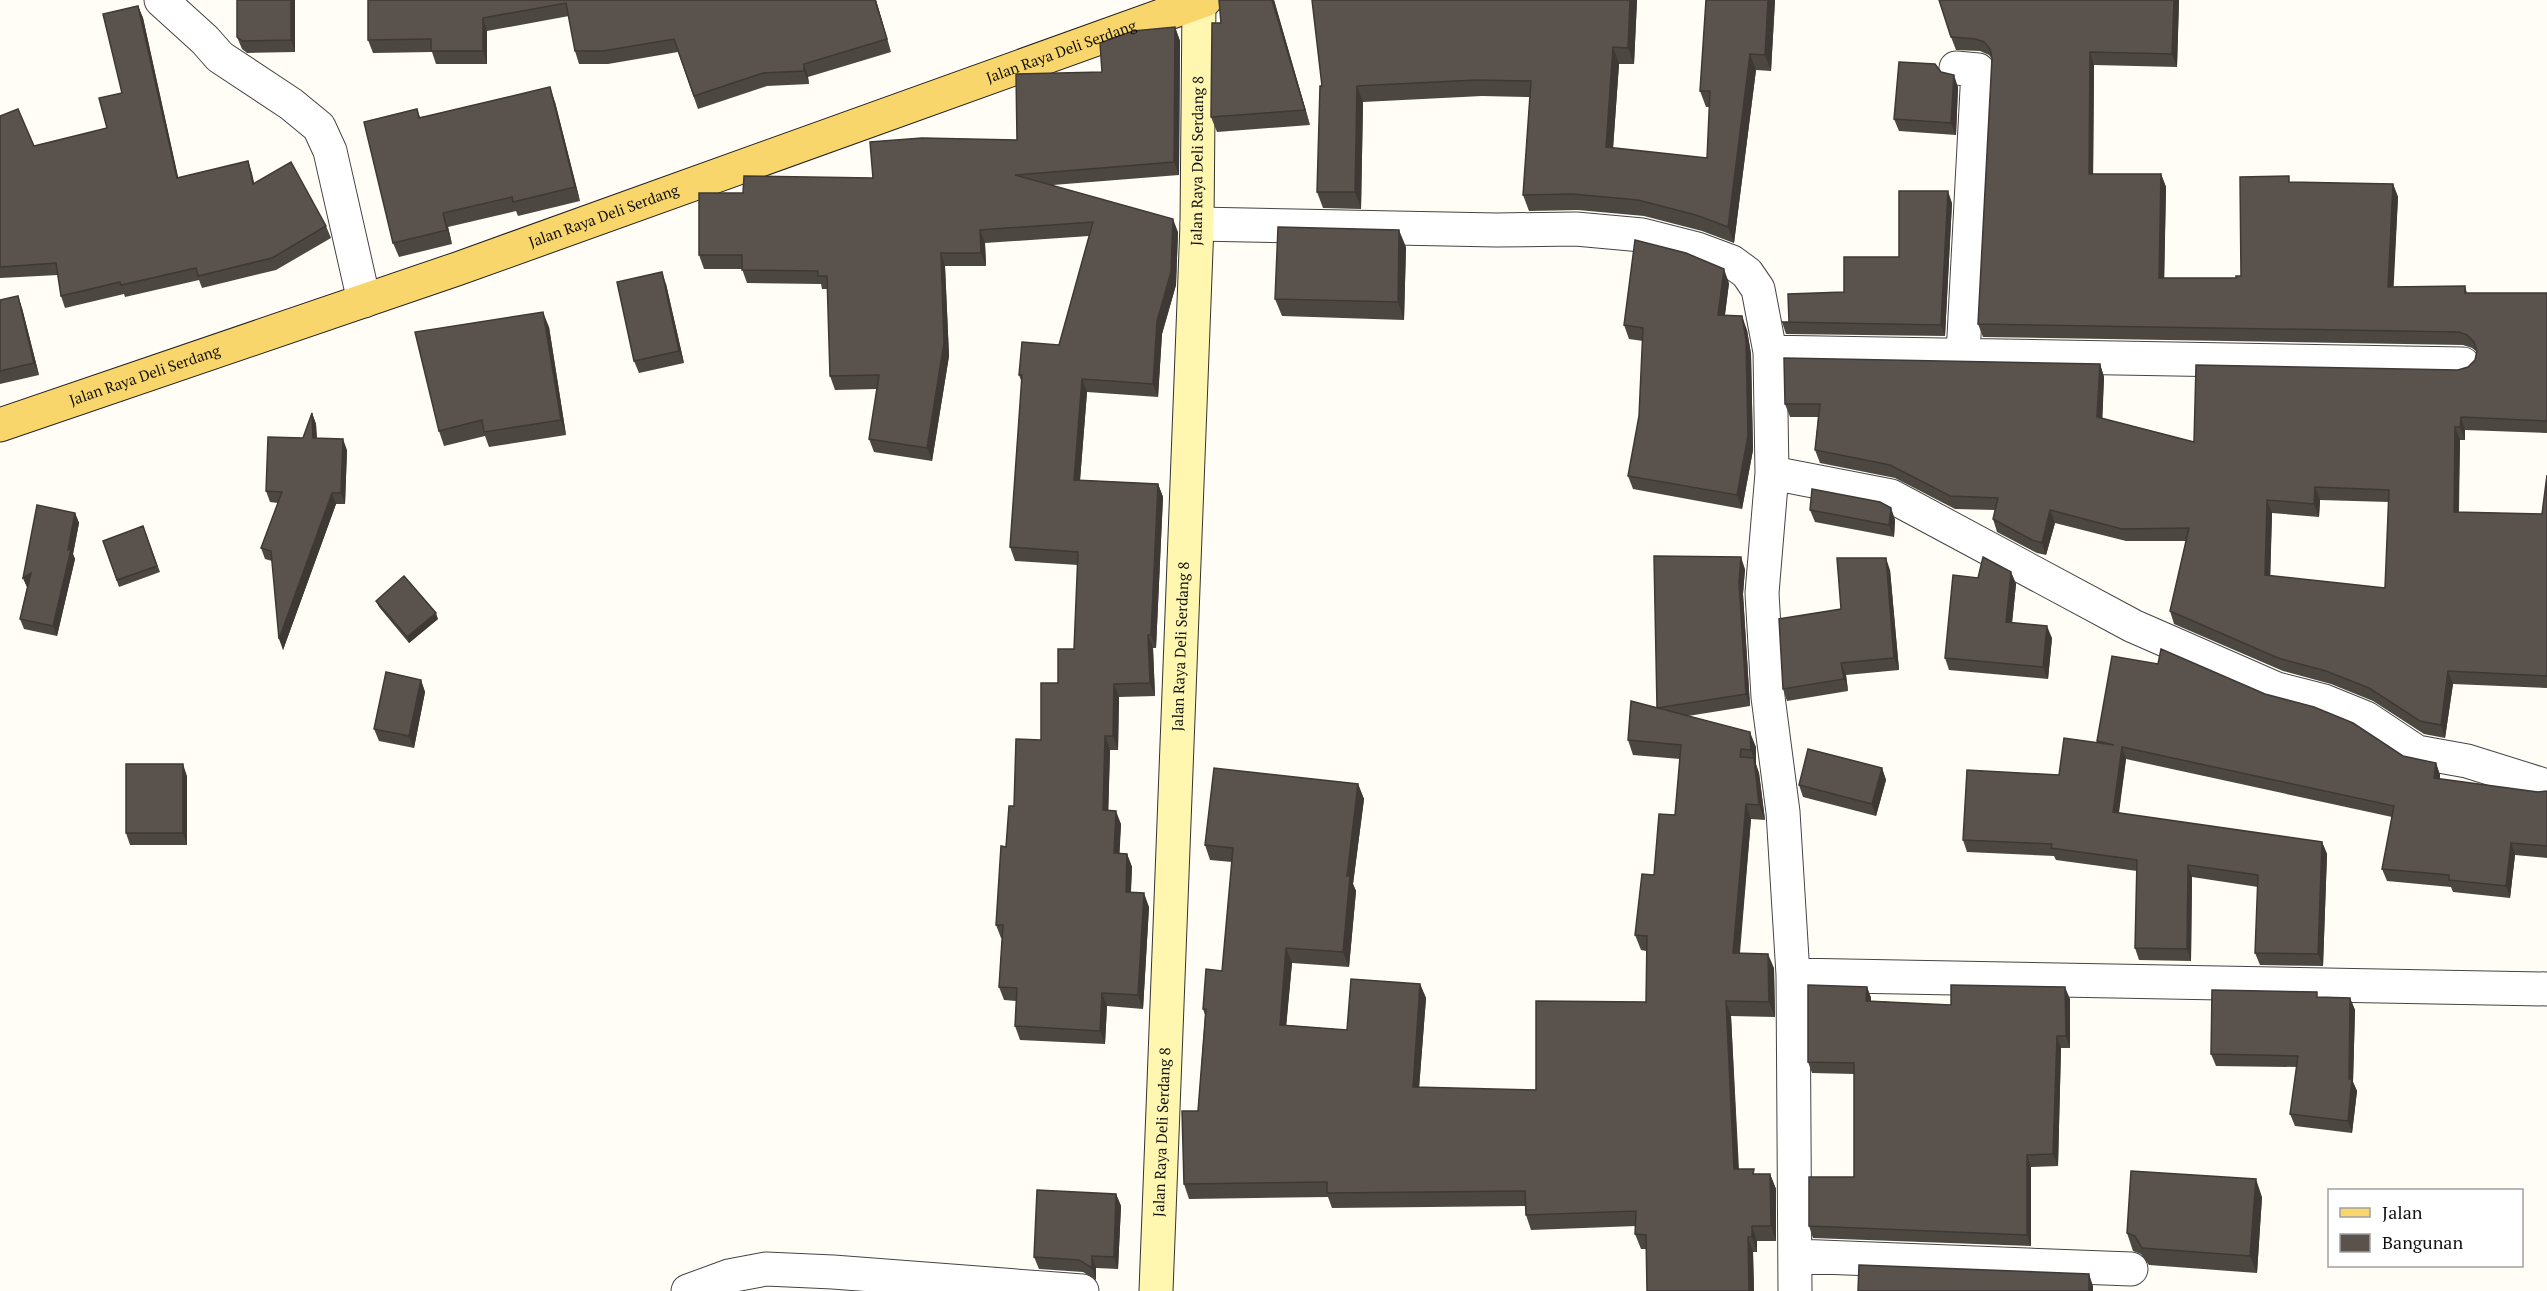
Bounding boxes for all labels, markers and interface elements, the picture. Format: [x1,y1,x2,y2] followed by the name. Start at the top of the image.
[983,14,1140,87] street label: Jalan Raya Deli Serdang
[1185,76,1207,246] street label: Jalan Raya Deli Serdang 8
[526,179,682,251] street label: Jalan Raya Deli Serdang
[66,339,224,410] street label: Jalan Raya Deli Serdang
[1167,561,1193,732] street label: Jalan Raya Deli Serdang 8
[1148,1047,1174,1217] street label: Jalan Raya Deli Serdang 8
[2328,1189,2523,1267] legend
[2382,1200,2423,1224] text: Jalan
[2382,1230,2463,1254] text: Bangunan

